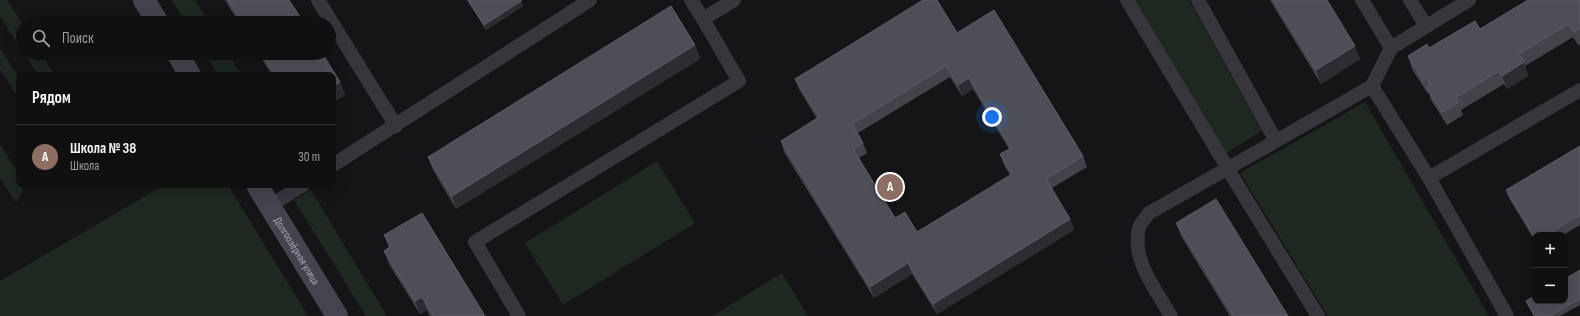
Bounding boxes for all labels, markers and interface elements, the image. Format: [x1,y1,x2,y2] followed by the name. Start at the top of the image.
[16,16,336,60] search box
[30,27,52,49] icon: search
[62,29,94,48] text: Поиск
[32,88,71,108] text: Рядом
[982,107,1002,127] your location
[70,139,136,158] text: Школа № 38
[42,149,48,165] text: A
[298,149,320,165] text: 30 m
[70,158,99,174] text: Школа
[877,172,903,202] pin: A
[272,215,323,287] street label: Долгоозёрная улица
[1532,232,1568,304] map controls
[1532,232,1568,268] button: +
[1532,268,1568,304] button: −

